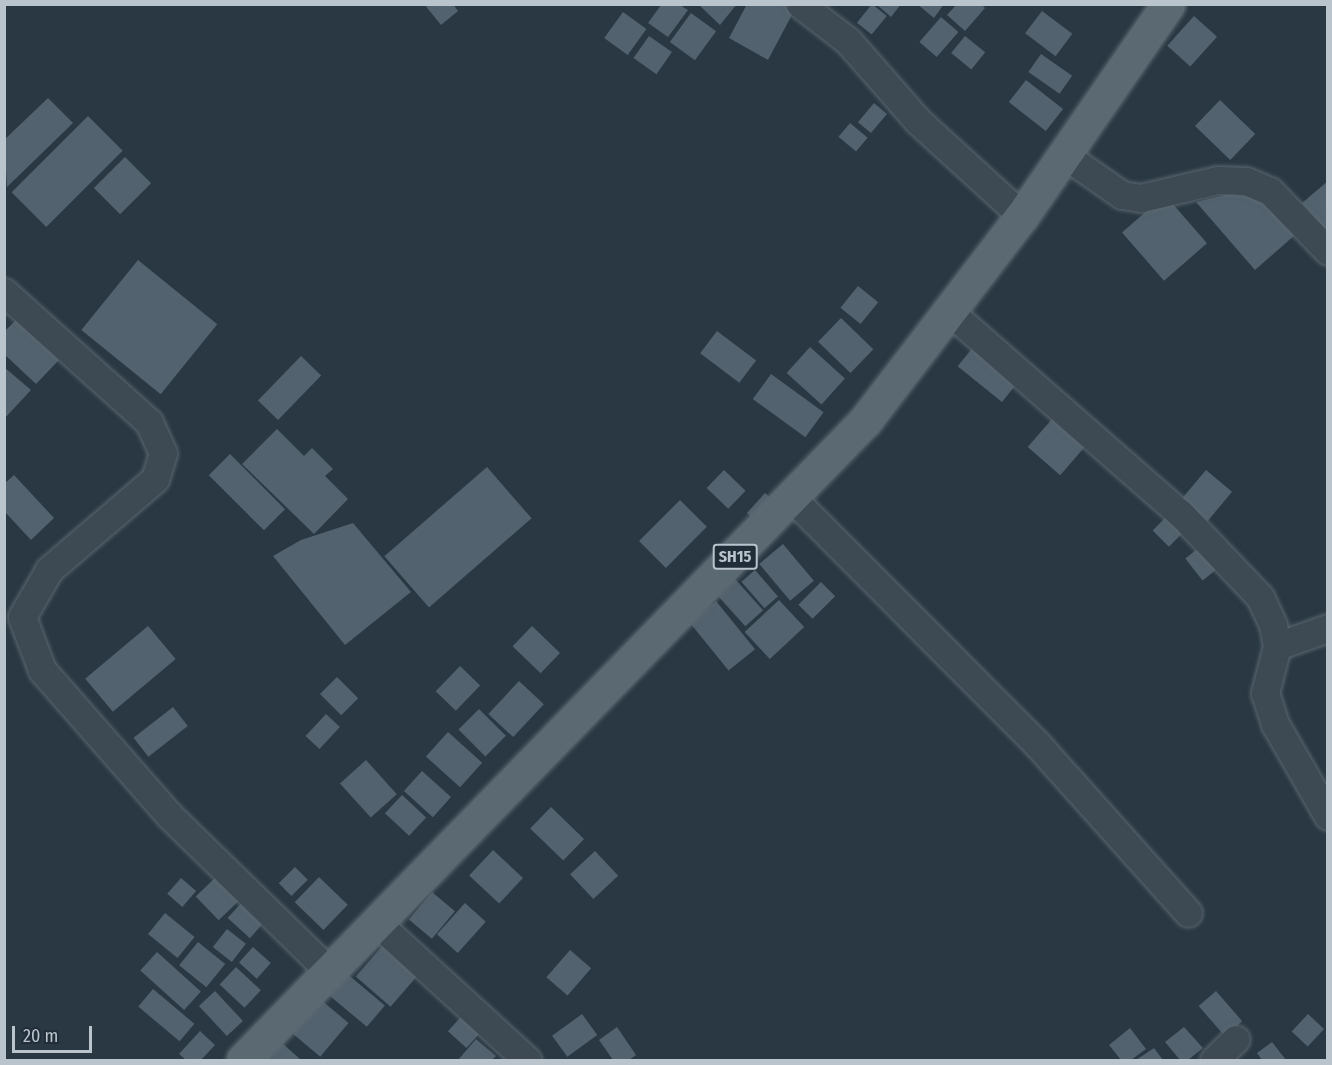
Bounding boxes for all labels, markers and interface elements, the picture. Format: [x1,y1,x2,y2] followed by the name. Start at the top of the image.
[712,544,758,570] road number: SH15
[15,1014,94,1052] scale bar
[23,1025,58,1047] text: 20 m

